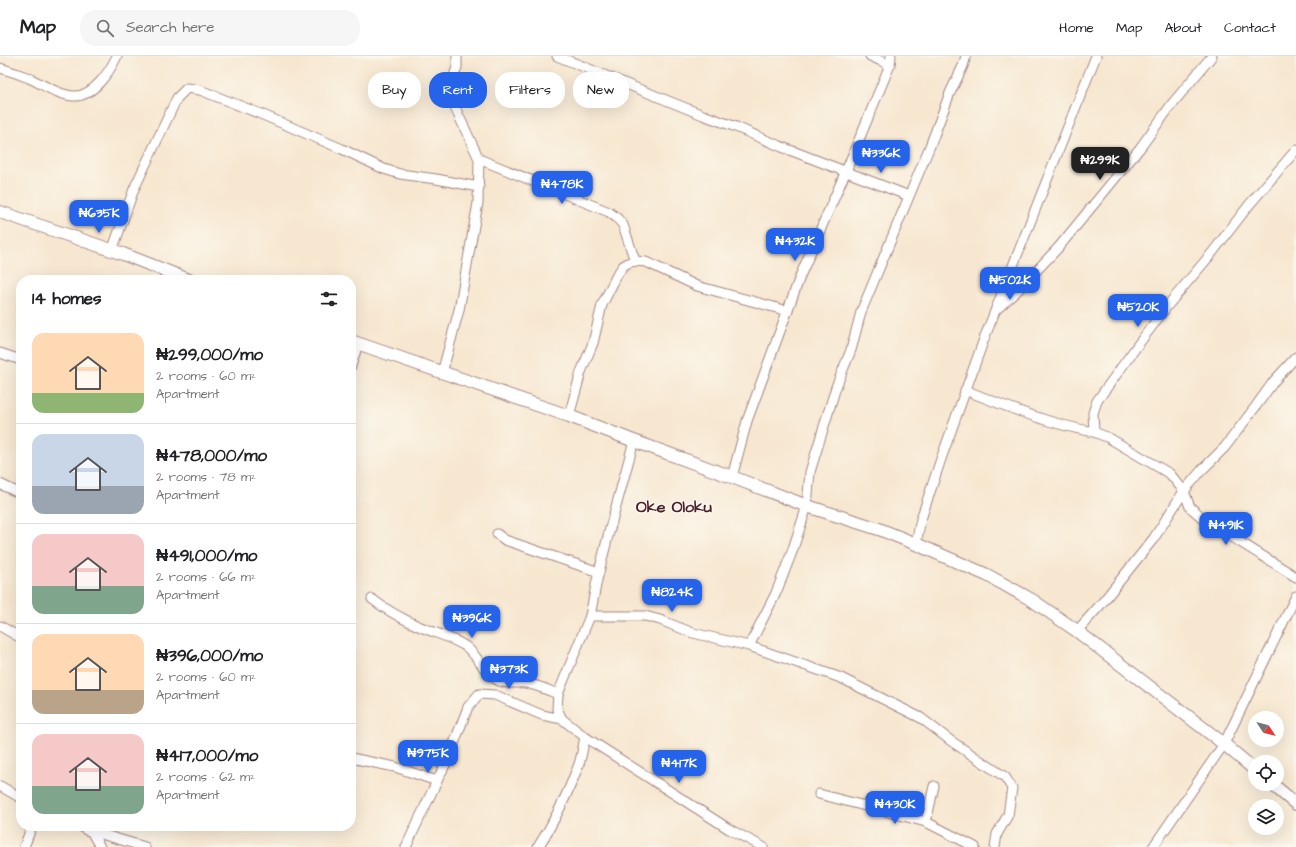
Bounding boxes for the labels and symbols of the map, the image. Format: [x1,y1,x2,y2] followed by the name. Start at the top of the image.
[853,140,909,174] pin: ₦336K
[1072,147,1128,181] pin: ₦299K
[534,171,590,205] pin: ₦478K
[71,200,127,234] pin: ₦635K
[767,228,823,262] pin: ₦432K
[982,267,1038,301] pin: ₦502K
[1110,294,1166,328] pin: ₦520K
[636,496,712,518] district label: Oke Oloku
[1198,512,1254,546] pin: ₦491K
[644,579,700,613] pin: ₦824K
[444,605,500,639] pin: ₦396K
[481,656,537,690] pin: ₦373K
[1248,711,1284,747] north arrow
[400,740,456,774] pin: ₦975K
[651,750,707,784] pin: ₦417K
[867,791,923,825] pin: ₦430K

